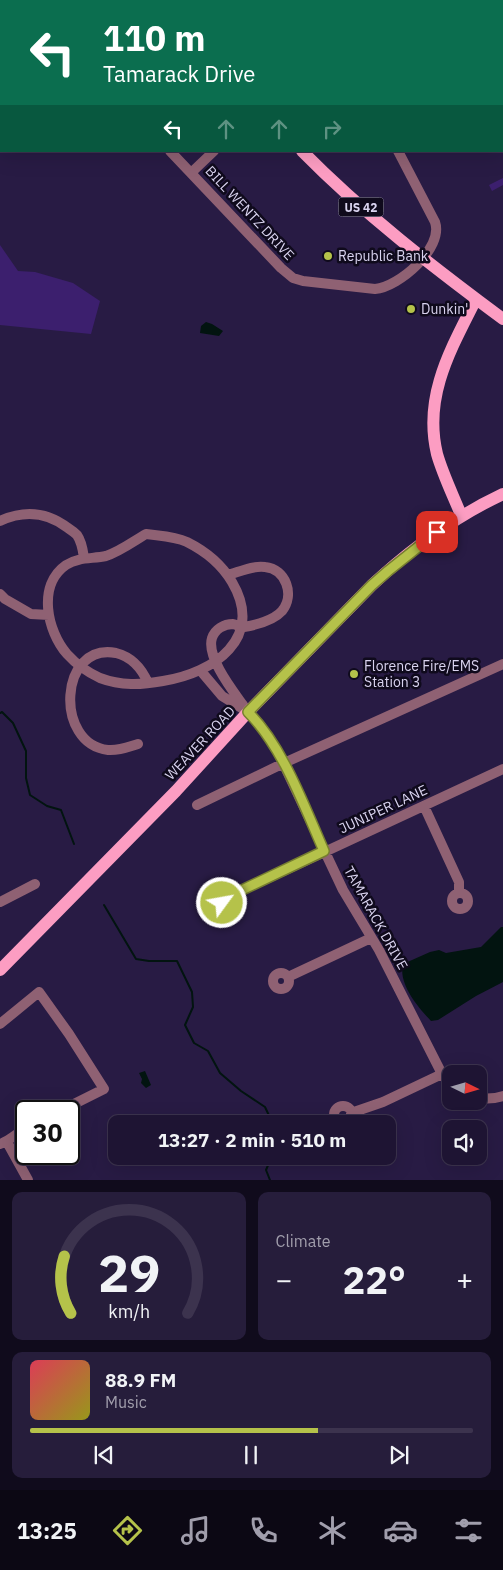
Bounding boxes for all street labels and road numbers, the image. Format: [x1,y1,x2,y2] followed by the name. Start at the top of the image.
[202,162,298,264] street label: BILL WENTZ DRIVE
[338,198,384,216] road number: US 42
[161,702,239,784] street label: WEAVER ROAD
[336,781,430,837] street label: JUNIPER LANE
[340,863,412,973] street label: TAMARACK DRIVE

